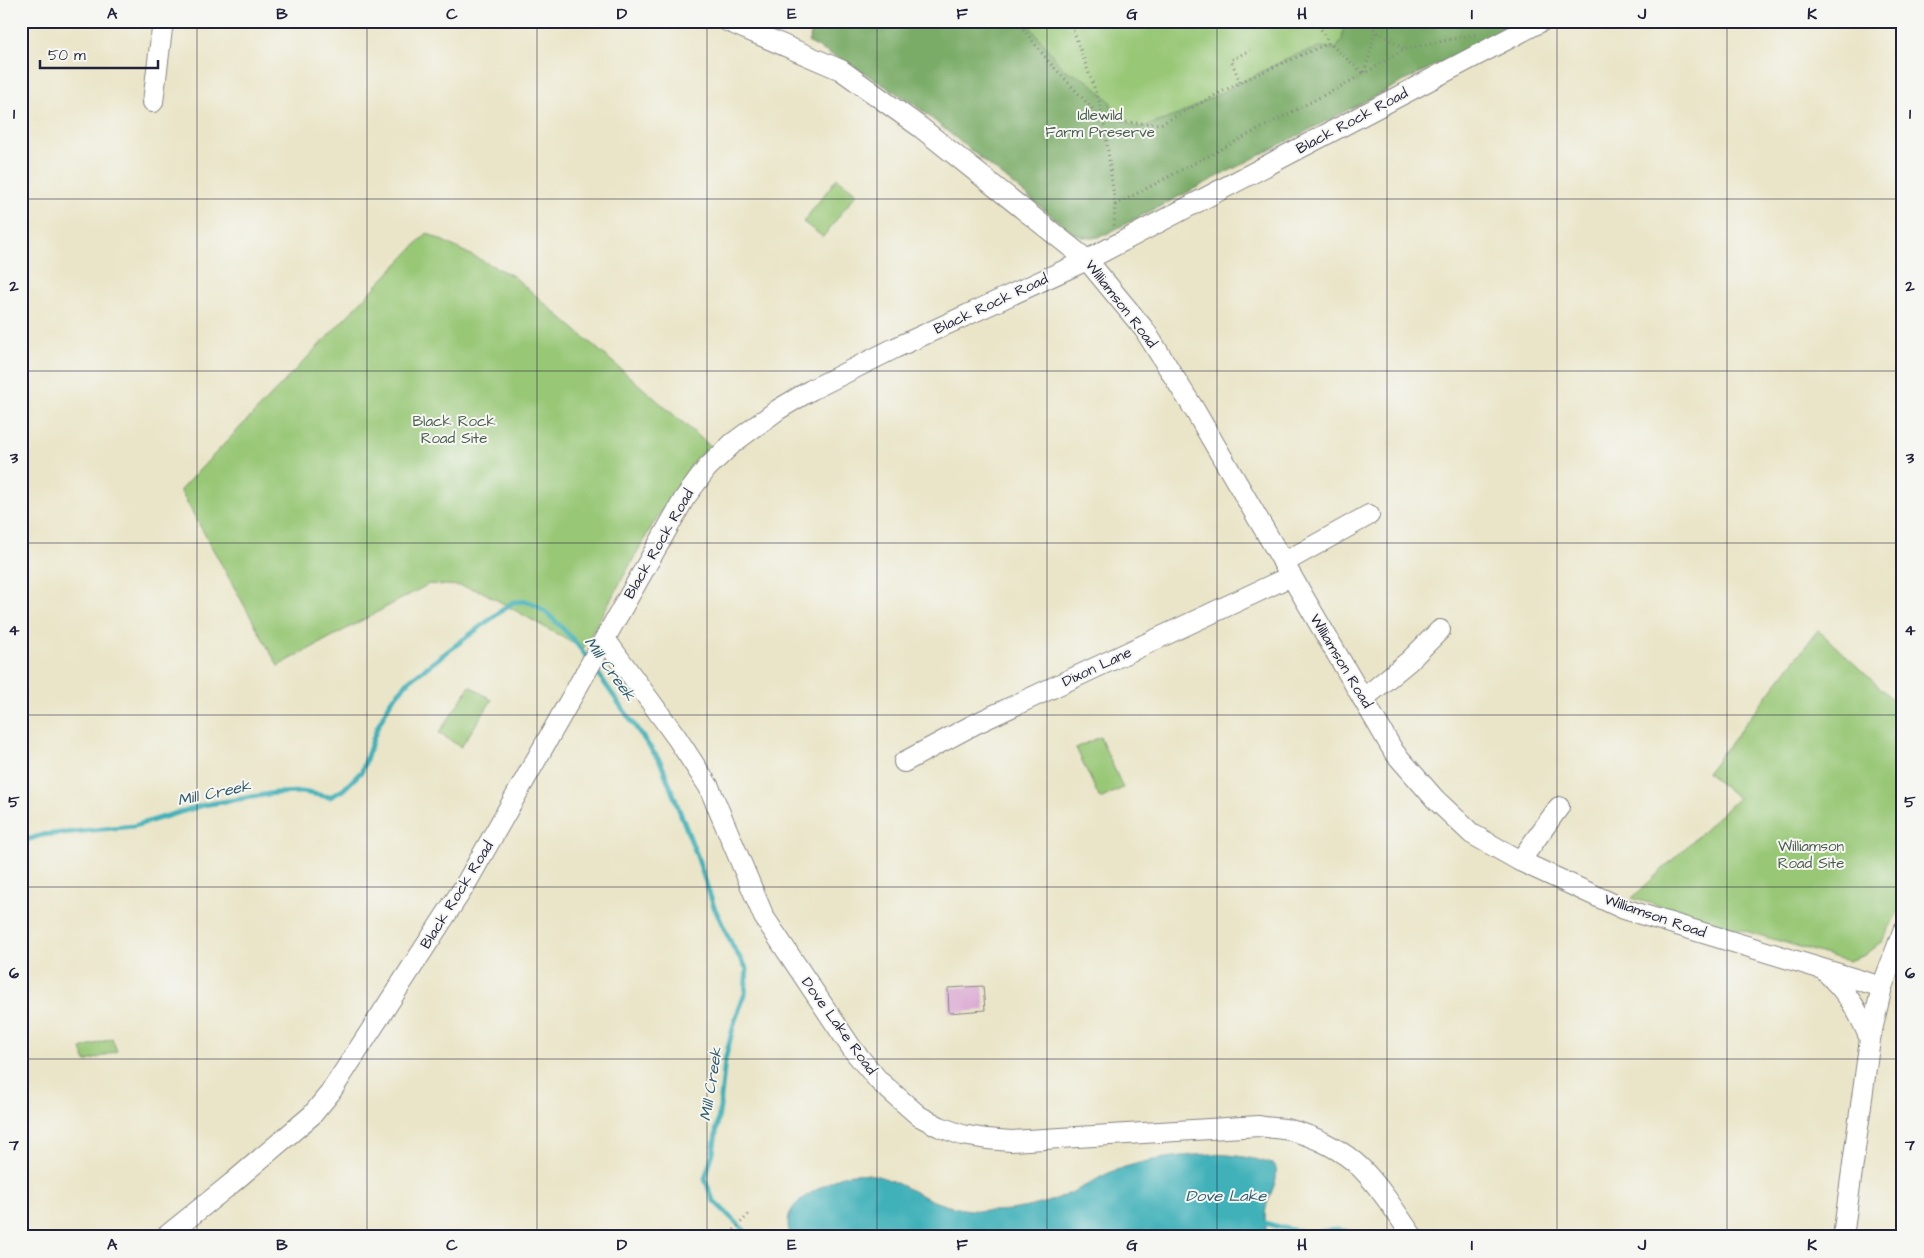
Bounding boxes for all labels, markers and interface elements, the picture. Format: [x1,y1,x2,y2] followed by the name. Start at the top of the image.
[107,3,118,25] text: A
[276,3,288,25] text: B
[446,3,458,25] text: C
[617,3,628,25] text: D
[787,3,797,25] text: E
[956,3,968,25] text: F
[1126,3,1138,25] text: G
[1297,3,1307,25] text: H
[1471,3,1473,25] text: I
[1637,3,1647,25] text: J
[1807,3,1817,25] text: K
[40,38,158,70] scale bar
[48,45,86,66] text: 50 m
[1292,83,1412,159] street label: Black Rock Road
[13,103,16,125] text: 1
[1909,103,1912,125] text: 1
[1045,105,1155,143] park label: Idlewild Farm Preserve
[1080,256,1162,353] street label: Williamson Road
[931,268,1052,340] street label: Black Rock Road
[8,275,19,297] text: 2
[1904,275,1915,297] text: 2
[412,411,496,449] park label: Black Rock Road Site
[9,447,19,469] text: 3
[1905,447,1915,469] text: 3
[619,485,699,603] street label: Black Rock Road
[1305,610,1378,712] street label: Williamson Road
[9,619,20,641] text: 4
[1905,619,1916,641] text: 4
[579,632,641,707] water label: Mill Creek
[1059,642,1135,692] street label: Dixon Lane
[175,774,254,811] water label: Mill Creek
[8,791,20,813] text: 5
[1904,791,1916,813] text: 5
[1778,836,1845,874] park label: Williamson Road Site
[415,837,499,953] street label: Black Rock Road
[1601,889,1709,943] street label: Williamson Road
[9,962,19,984] text: 6
[1905,962,1915,984] text: 6
[796,973,882,1079] street label: Dove Lake Road
[694,1044,728,1122] water label: Mill Creek
[8,1134,19,1156] text: 7
[1904,1134,1915,1156] text: 7
[1186,1185,1268,1207] water label: Dove Lake
[107,1234,118,1256] text: A
[276,1234,288,1256] text: B
[446,1234,458,1256] text: C
[617,1234,628,1256] text: D
[787,1234,797,1256] text: E
[956,1234,968,1256] text: F
[1126,1234,1138,1256] text: G
[1297,1234,1307,1256] text: H
[1471,1234,1473,1256] text: I
[1637,1234,1647,1256] text: J
[1807,1234,1817,1256] text: K

